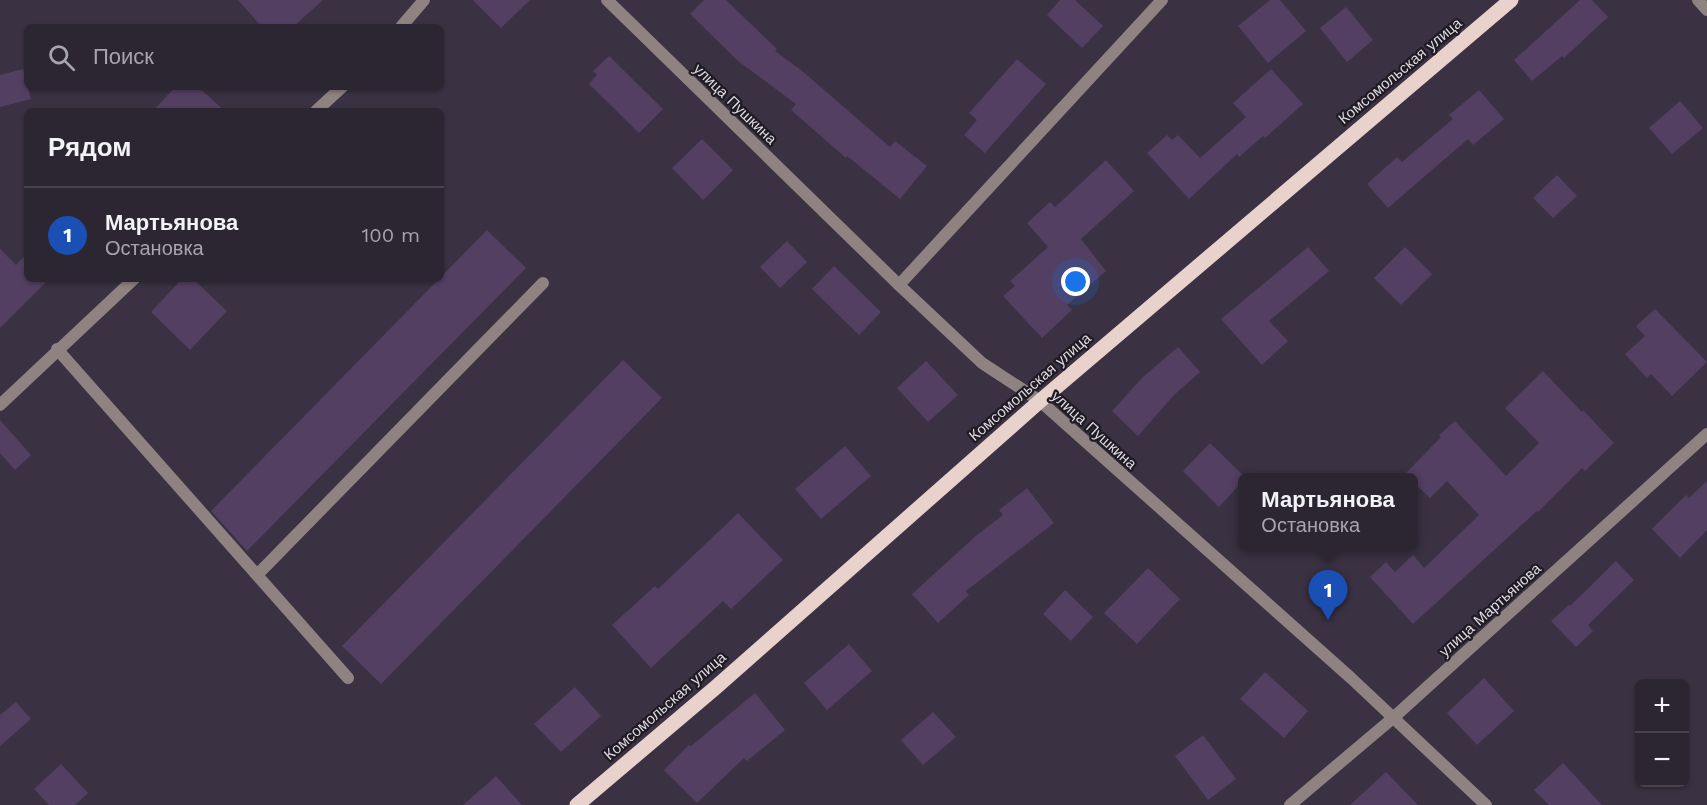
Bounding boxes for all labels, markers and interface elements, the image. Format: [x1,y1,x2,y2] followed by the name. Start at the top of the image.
[1335,14,1466,128] street label: Комсомольская улица
[24,24,444,90] search box
[45,41,78,74] icon: search
[93,44,154,69] text: Поиск
[690,60,781,149] street label: улица Пушкина
[48,132,131,162] text: Рядом
[105,210,238,235] text: Мартьянова
[63,223,72,247] text: 1
[361,223,420,247] text: 100 m
[105,236,204,260] text: Остановка
[1061,267,1090,296] your location
[965,329,1095,445] street label: Комсомольская улица
[1048,387,1141,473] street label: улица Пушкина
[1238,473,1418,551] popup
[1261,487,1395,512] text: Мартьянова
[1261,513,1360,537] text: Остановка
[1435,559,1545,661] street label: улица Мартьянова
[1308,570,1348,620] pin: 1
[600,648,730,764] street label: Комсомольская улица
[1635,679,1689,787] map controls
[1635,679,1689,733] button: +
[1635,733,1689,787] button: −

